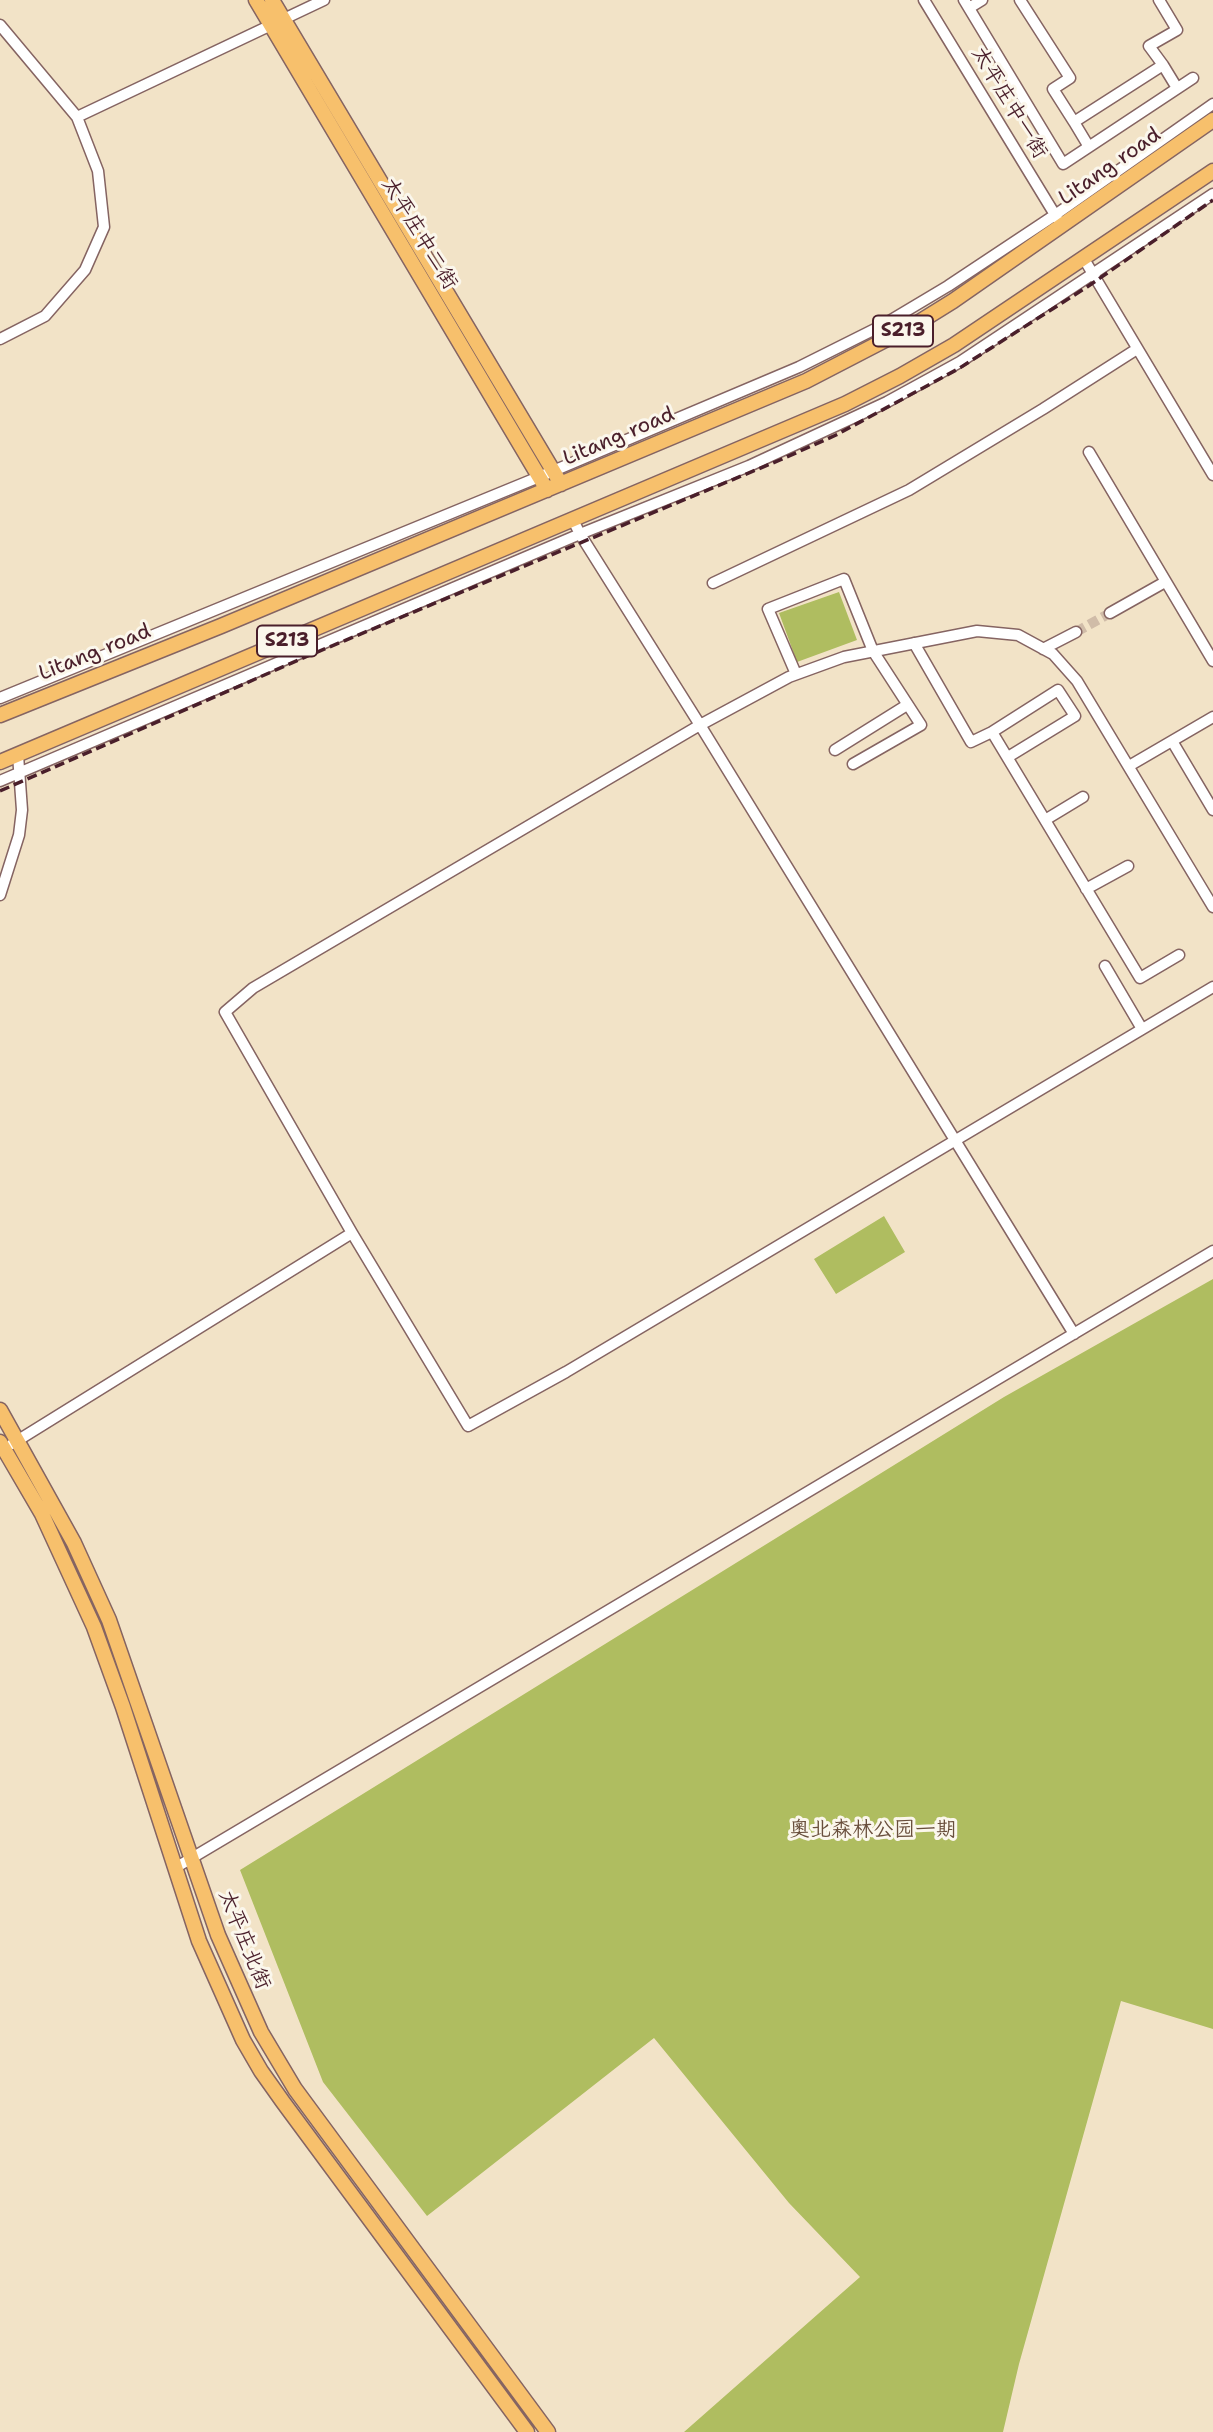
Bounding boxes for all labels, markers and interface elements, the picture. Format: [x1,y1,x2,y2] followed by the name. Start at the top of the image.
[966,43,1052,163] street label: 太平庄中一街
[1054,123,1166,211] street label: Litang road
[376,174,462,294] street label: 太平庄中二街
[873,316,933,346] road number: S213
[559,402,679,472] street label: Litang road
[35,619,155,687] street label: Litang road
[257,626,317,656] road number: S213
[789,1818,957,1844] park label: 奥北森林公园一期
[213,1887,275,1993] street label: 太平庄北街

